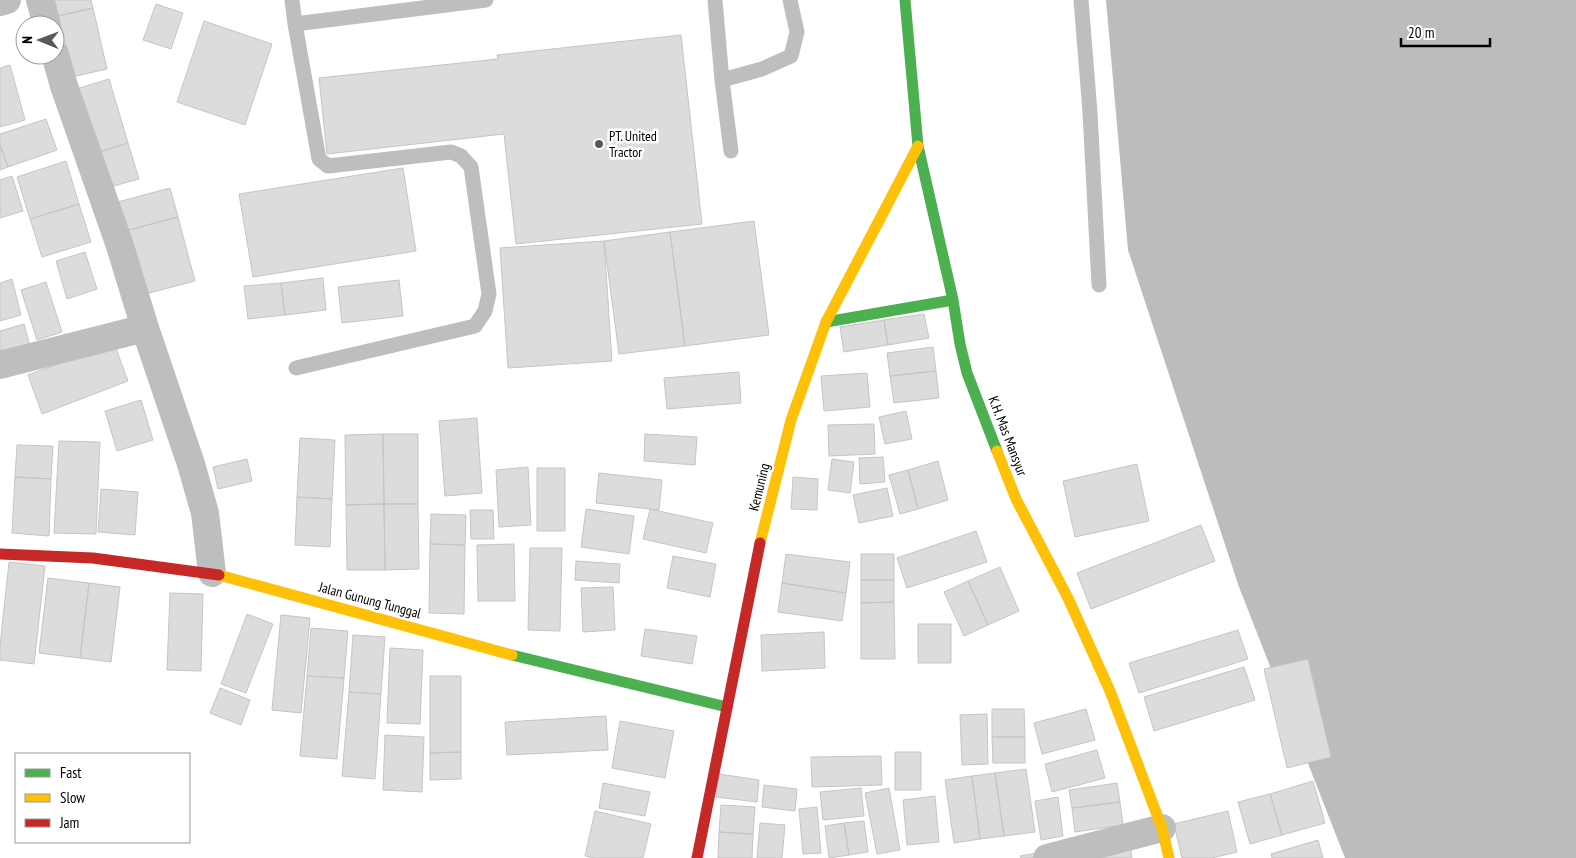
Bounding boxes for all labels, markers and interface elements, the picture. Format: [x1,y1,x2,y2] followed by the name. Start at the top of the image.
[15,15,65,65] north arrow
[1401,15,1490,47] scale bar
[1408,23,1434,42] text: 20 m
[18,36,36,44] text: N
[609,127,657,161] place label: PT. United Tractor
[593,138,605,150] marker: PT. United Tractor
[985,393,1032,479] street label: K.H. Mas Mansyur
[744,461,774,513] street label: Kemuning
[316,577,424,622] street label: Jalan Gunung Tunggal
[15,753,190,843] legend
[60,763,81,782] text: Fast
[60,788,85,807] text: Slow
[59,813,79,832] text: Jam

